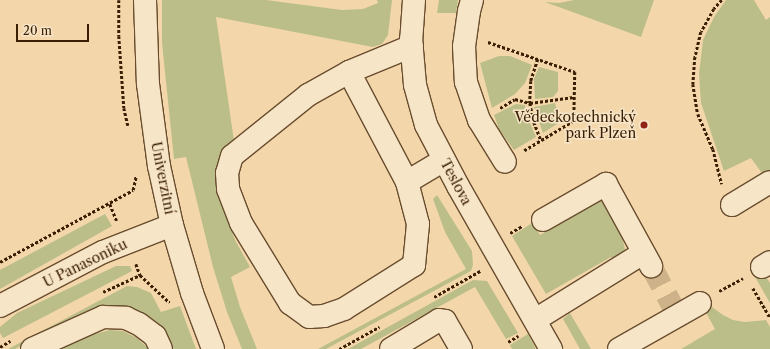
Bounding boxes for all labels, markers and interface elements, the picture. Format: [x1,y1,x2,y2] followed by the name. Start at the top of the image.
[18,16,91,42] scale bar
[23,23,52,38] text: 20 m
[515,109,636,142] place label: Vědeckotechnický park Plzeň
[639,120,649,130] marker: Vědeckotechnický park Plzeň
[148,140,178,216] street label: Univerzitní
[437,156,475,208] street label: Teslova
[40,235,130,291] street label: U Panasoniku

